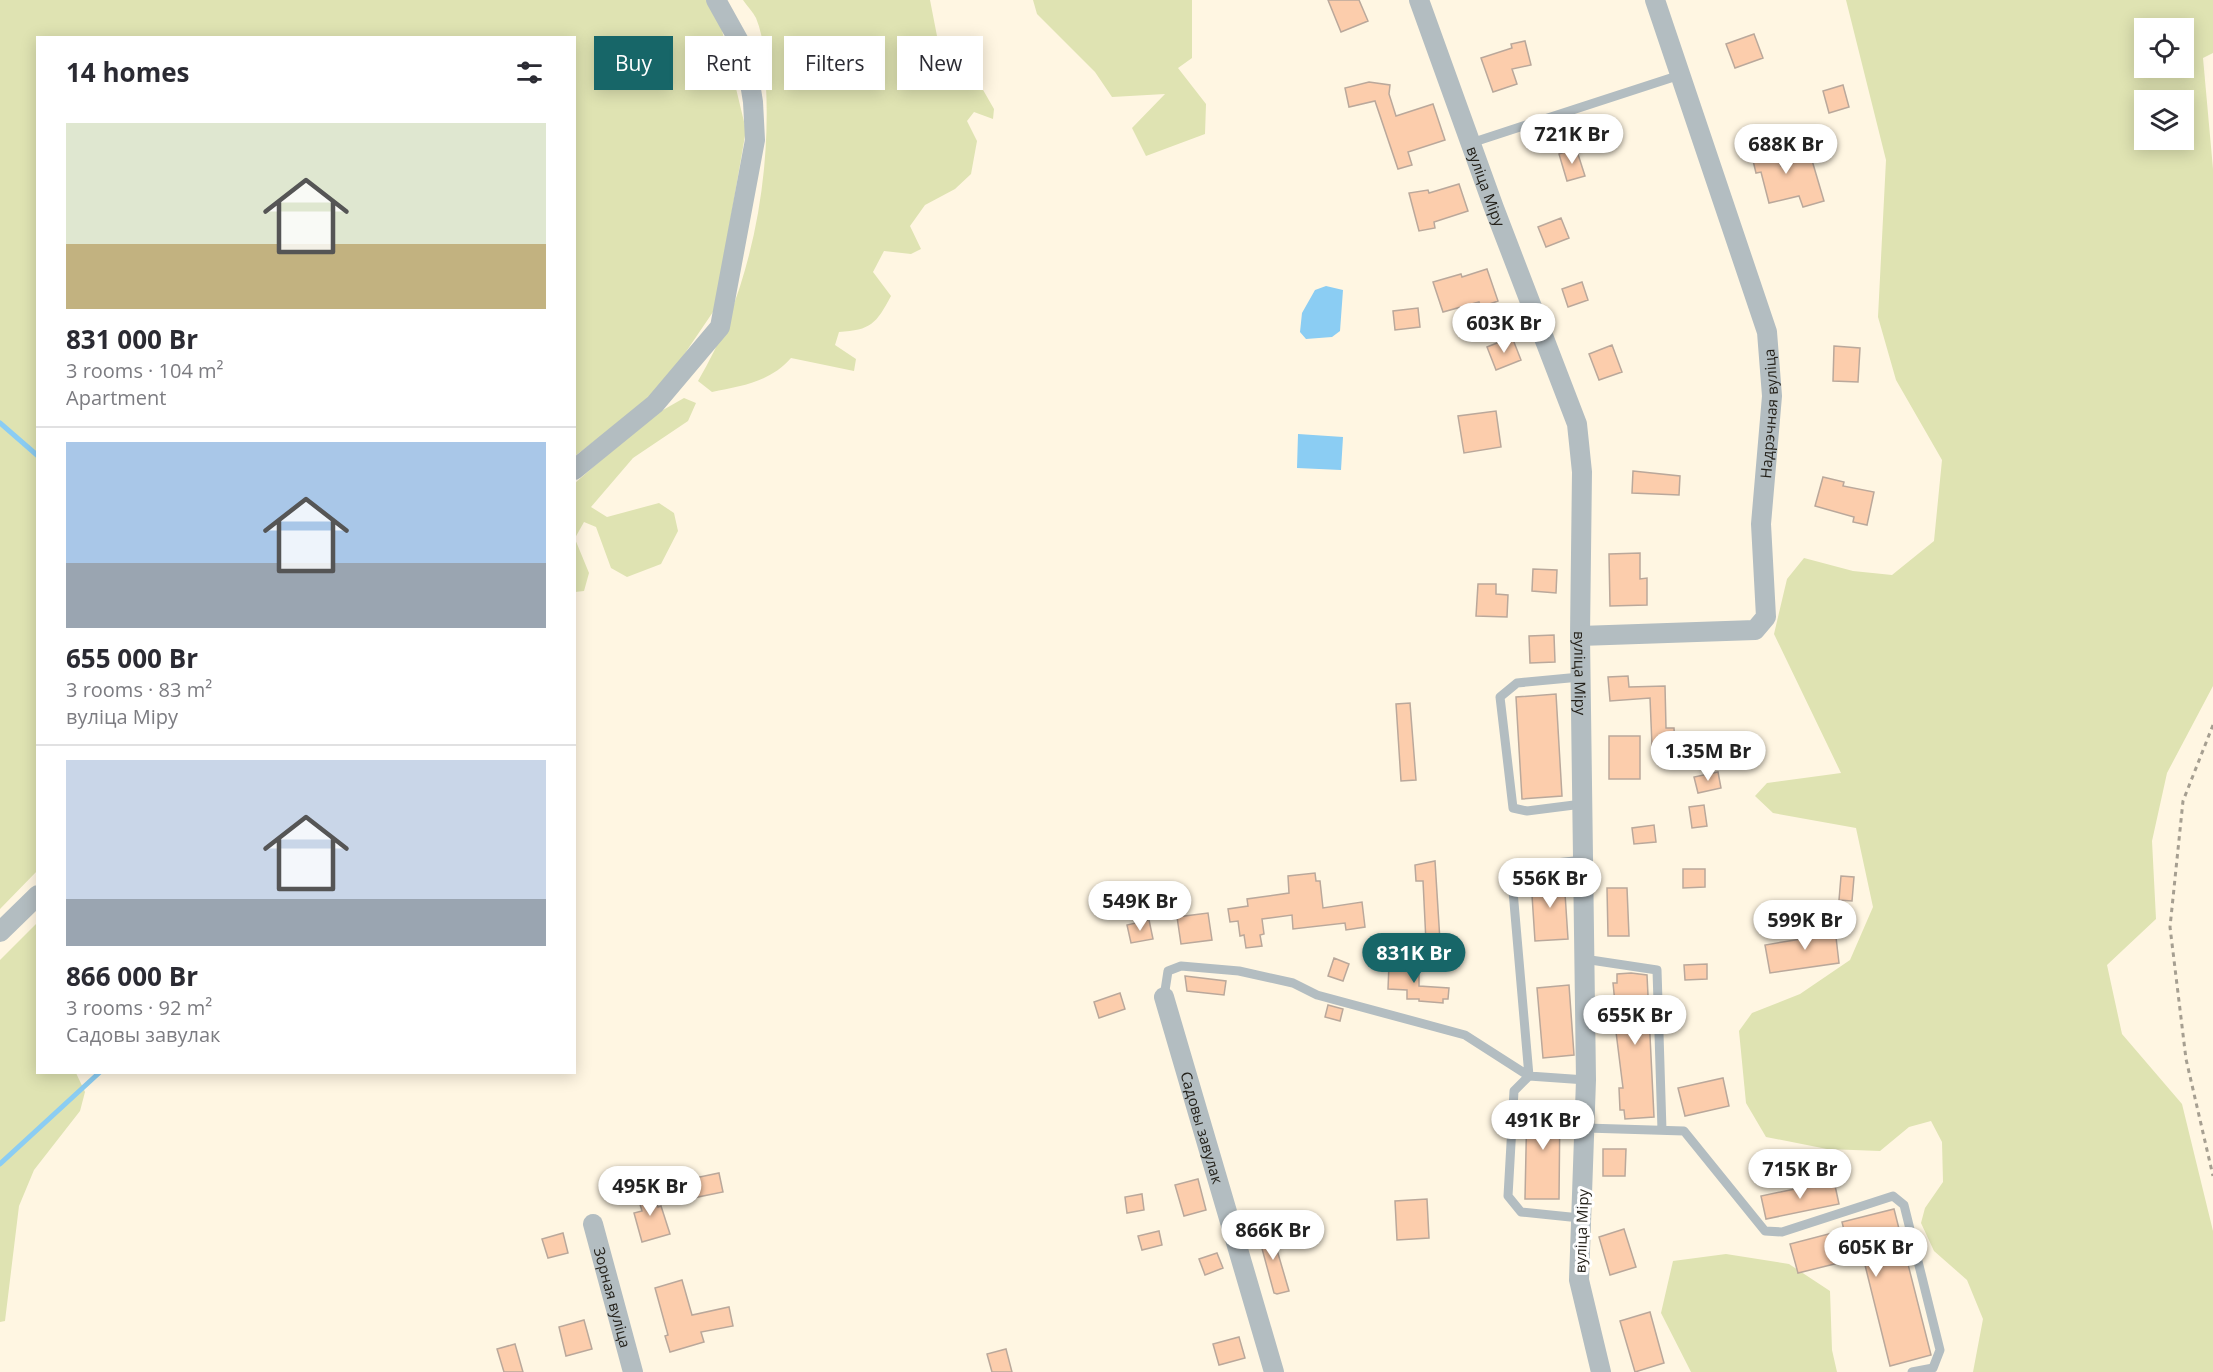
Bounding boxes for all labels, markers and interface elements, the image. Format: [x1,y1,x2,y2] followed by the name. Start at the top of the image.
[2134,18,2194,150] map controls
[2134,18,2194,78] button: locate
[594,36,673,90] chip: Buy
[685,36,772,90] chip: Rent
[784,36,885,90] chip: Filters
[897,36,983,90] chip: New
[66,54,190,90] text: 14 homes
[513,56,546,89] icon: filters
[2134,90,2194,150] button: layers
[1517,114,1627,165] pin: 721K Br
[1534,120,1610,147] text: 721K Br
[1731,124,1841,175] pin: 688K Br
[1748,130,1824,157] text: 688K Br
[1462,143,1510,230] street label: вуліца Міру
[252,162,360,270] icon: home
[1449,303,1559,354] pin: 603K Br
[1466,309,1542,336] text: 603K Br
[66,321,198,357] text: 831 000 Br
[1755,348,1782,479] street label: Надрэчная вуліца
[66,357,224,384] text: 3 rooms · 104 m²
[66,384,166,411] text: Apartment
[252,481,360,589] icon: home
[1570,631,1591,716] street label: вуліца Міру
[66,640,198,676] text: 655 000 Br
[66,676,212,703] text: 3 rooms · 83 m²
[66,703,178,730] text: вуліца Міру
[1646,731,1770,782] pin: 1.35M Br
[1665,737,1751,764] text: 1.35M Br
[252,799,360,907] icon: home
[1495,858,1605,909] pin: 556K Br
[1512,864,1588,891] text: 556K Br
[1085,881,1195,932] pin: 549K Br
[1102,887,1178,914] text: 549K Br
[1750,900,1860,951] pin: 599K Br
[1767,906,1843,933] text: 599K Br
[1359,933,1469,984] pin: 831K Br
[1376,939,1452,966] text: 831K Br
[66,958,198,994] text: 866 000 Br
[66,994,212,1021] text: 3 rooms · 92 m²
[1580,995,1690,1046] pin: 655K Br
[1597,1001,1673,1028] text: 655K Br
[66,1021,220,1048] text: Садовы завулак
[1176,1069,1228,1186] street label: Садовы завулак
[1488,1100,1598,1151] pin: 491K Br
[1505,1106,1581,1133] text: 491K Br
[1745,1149,1855,1200] pin: 715K Br
[1762,1155,1838,1182] text: 715K Br
[595,1166,705,1217] pin: 495K Br
[612,1172,688,1199] text: 495K Br
[1570,1188,1592,1273] street label: вуліца Міру
[1218,1210,1328,1261] pin: 866K Br
[1235,1216,1311,1243] text: 866K Br
[1821,1227,1931,1278] pin: 605K Br
[1838,1233,1914,1260] text: 605K Br
[590,1245,636,1350] street label: Зорная вуліца

